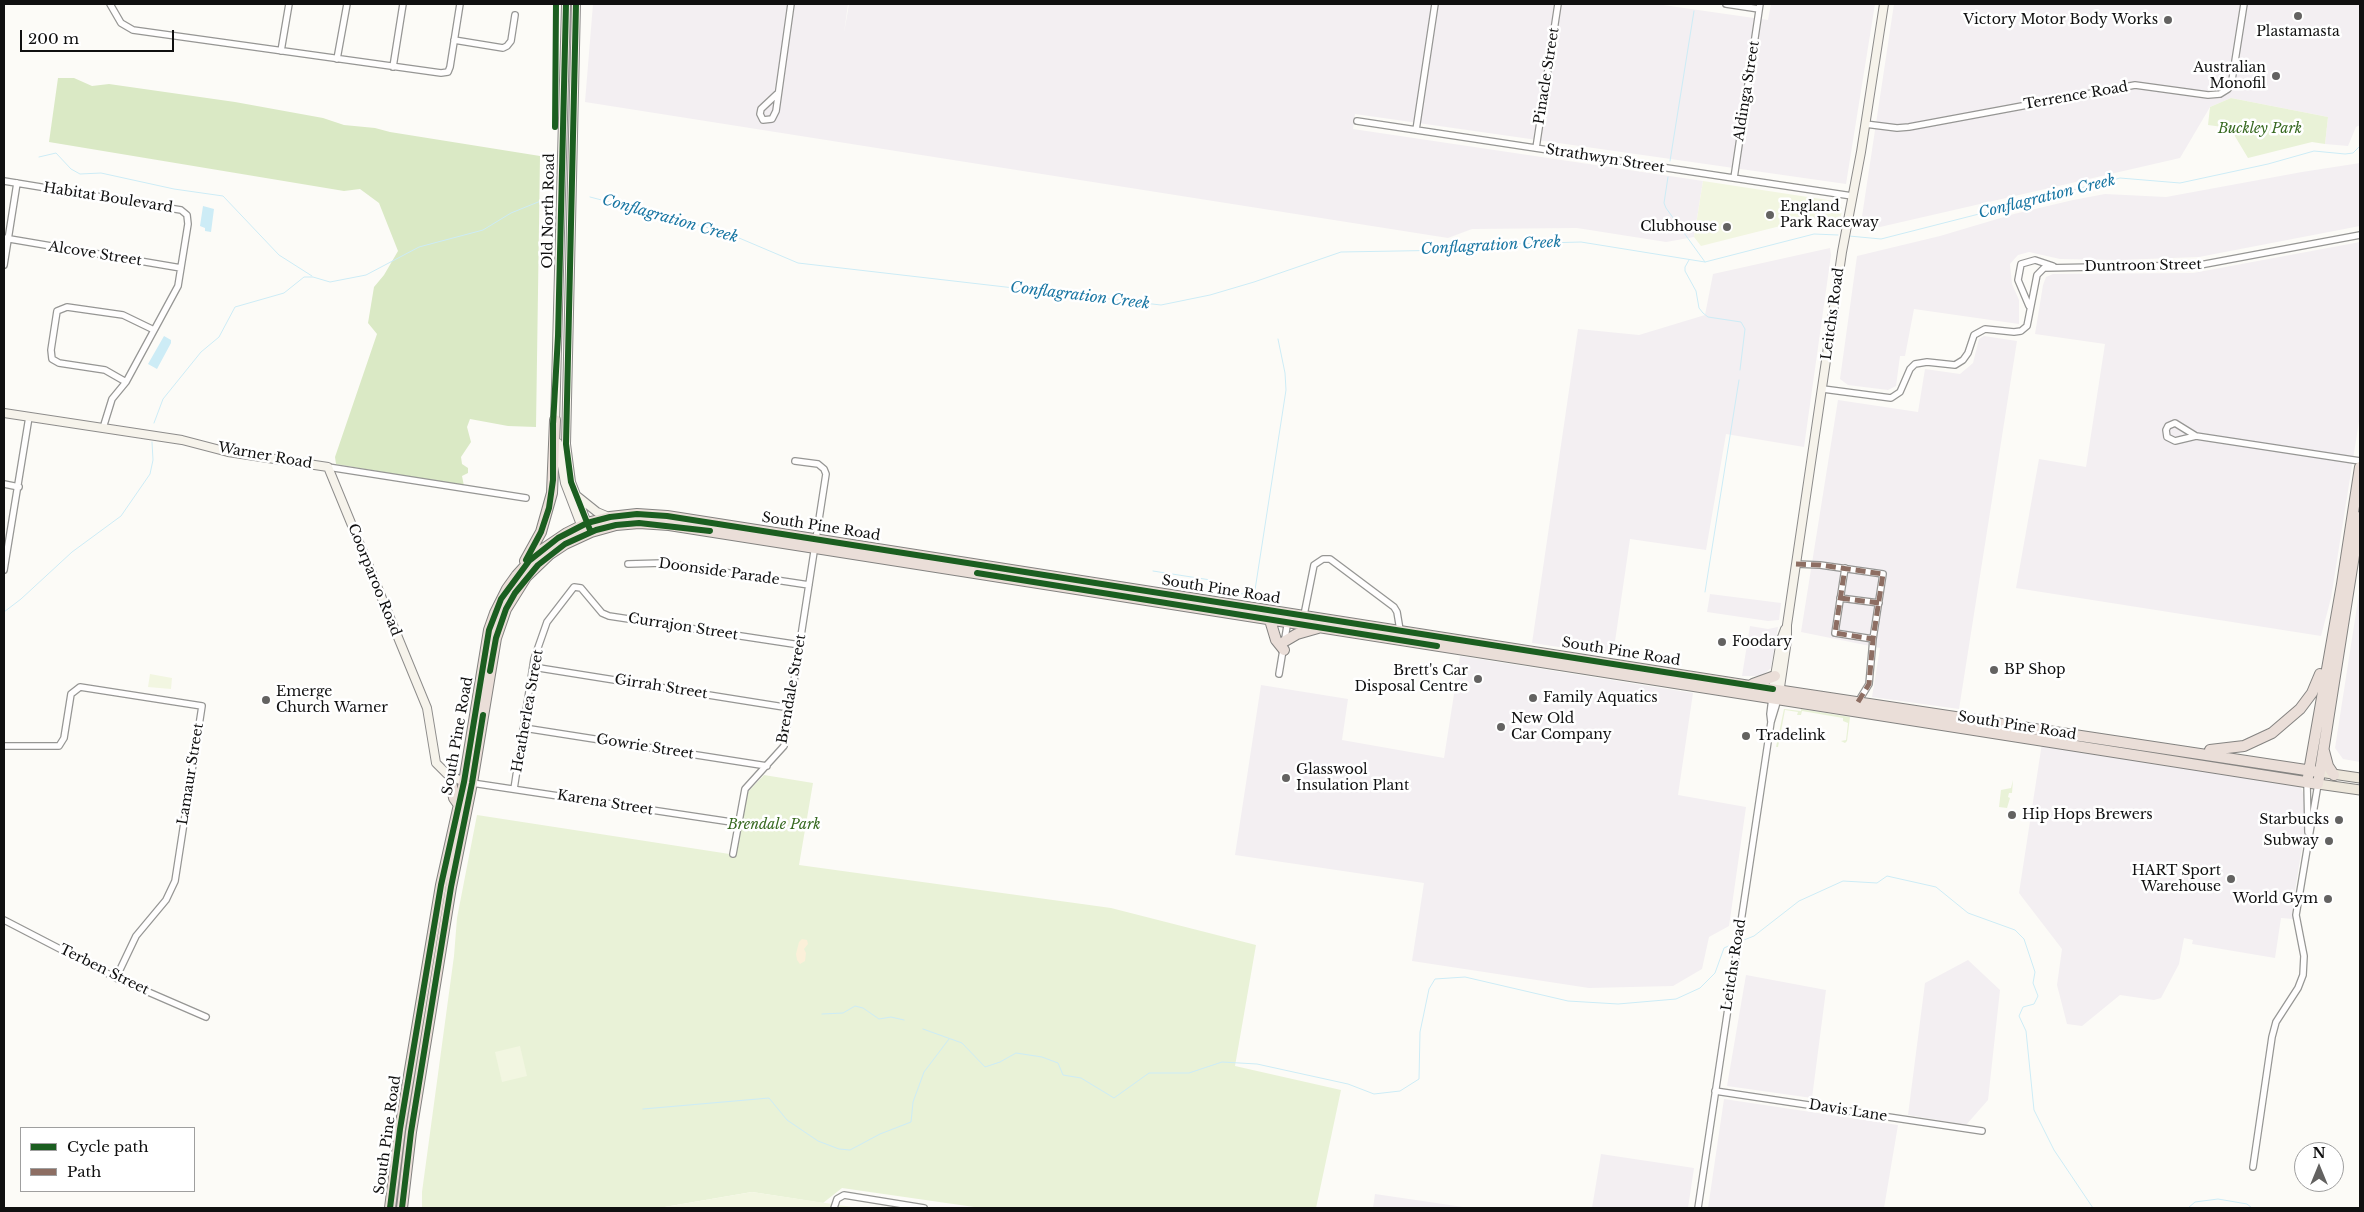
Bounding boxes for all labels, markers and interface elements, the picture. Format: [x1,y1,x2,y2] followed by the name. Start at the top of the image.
[2292,10,2304,22] marker: Plastamasta
[1963,12,2158,28] place label: Victory Motor Body Works
[2162,14,2174,26] marker: Victory Motor Body Works
[22,20,176,52] scale bar
[2256,24,2340,40] place label: Plastamasta
[1531,26,1563,126] street label: Pinacle Street
[28,29,79,48] text: 200 m
[1731,40,1763,142] street label: Aldinga Street
[2193,60,2266,92] place label: Australian Monofil
[2270,70,2282,82] marker: Australian Monofil
[2023,79,2129,113] street label: Terrence Road
[2218,121,2302,137] park label: Buckley Park
[1544,141,1666,177] street label: Strathwyn Street
[540,153,558,269] street label: Old North Road
[1977,171,2117,223] water label: Conflagration Creek
[42,179,174,217] street label: Habitat Boulevard
[600,191,740,247] water label: Conflagration Creek
[1780,199,1879,232] place label: England Park Raceway
[1764,209,1776,221] marker: England Park Raceway
[1640,219,1717,235] place label: Clubhouse
[1721,221,1733,233] marker: Clubhouse
[1420,233,1562,259] water label: Conflagration Creek
[47,238,143,270] street label: Alcove Street
[2084,257,2202,275] street label: Duntroon Street
[1818,267,1848,361] street label: Leitchs Road
[1009,279,1151,313] water label: Conflagration Creek
[217,439,313,473] street label: Warner Road
[761,509,881,545] street label: South Pine Road
[344,521,404,639] street label: Coorparoo Road
[657,555,781,589] street label: Doonside Parade
[1161,572,1281,608] street label: South Pine Road
[627,610,739,644] street label: Currajon Street
[774,633,810,745] street label: Brendale Street
[1561,634,1681,670] street label: South Pine Road
[1732,634,1792,650] place label: Foodary
[1716,636,1728,648] marker: Foodary
[509,648,547,774] street label: Heatherlea Street
[2004,662,2066,678] place label: BP Shop
[1354,663,1468,696] place label: Brett's Car Disposal Centre
[1988,664,2000,676] marker: BP Shop
[613,671,709,703] street label: Girrah Street
[1472,673,1484,685] marker: Brett's Car Disposal Centre
[439,676,477,796] street label: South Pine Road
[276,684,388,716] place label: Emerge Church Warner
[1543,690,1658,706] place label: Family Aquatics
[1527,692,1539,704] marker: Family Aquatics
[260,694,272,706] marker: Emerge Church Warner
[1957,708,2077,744] street label: South Pine Road
[1511,711,1612,744] place label: New Old Car Company
[1495,721,1507,733] marker: New Old Car Company
[175,722,207,826] street label: Lamaur Street
[1756,728,1826,744] place label: Tradelink
[1740,730,1752,742] marker: Tradelink
[595,731,695,763] street label: Gowrie Street
[1296,762,1409,794] place label: Glasswool Insulation Plant
[1280,772,1292,784] marker: Glasswool Insulation Plant
[556,787,654,819] street label: Karena Street
[2022,807,2153,823] place label: Hip Hops Brewers
[2006,809,2018,821] marker: Hip Hops Brewers
[2259,812,2329,828] place label: Starbucks
[2333,814,2345,826] marker: Starbucks
[728,817,820,833] park label: Brendale Park
[2263,833,2319,849] place label: Subway
[2323,835,2335,847] marker: Subway
[2132,863,2221,896] place label: HART Sport Warehouse
[2225,873,2237,885] marker: HART Sport Warehouse
[2233,891,2318,907] place label: World Gym
[2322,893,2334,905] marker: World Gym
[1718,918,1750,1012] street label: Leitchs Road
[57,941,151,999] street label: Terben Street
[371,1074,405,1196] street label: South Pine Road
[1808,1097,1888,1125] street label: Davis Lane
[20,1127,195,1192] legend
[67,1137,149,1156] text: Cycle path
[2294,1142,2344,1192] north arrow
[2312,1144,2326,1162] text: N
[67,1162,101,1181] text: Path

